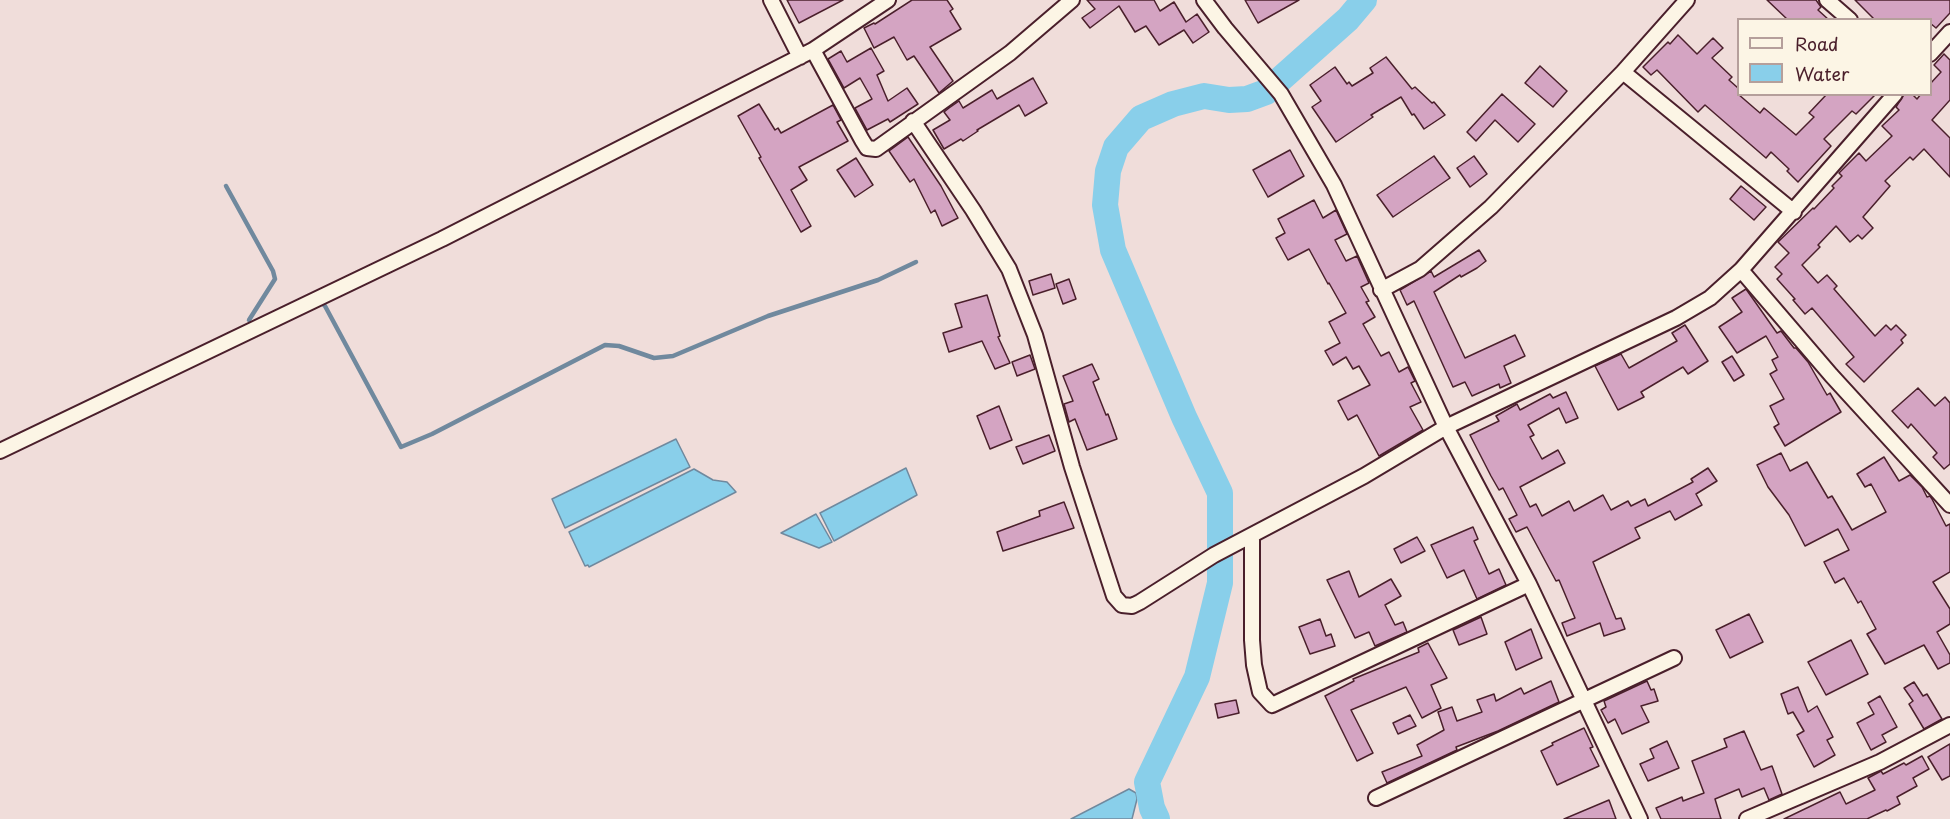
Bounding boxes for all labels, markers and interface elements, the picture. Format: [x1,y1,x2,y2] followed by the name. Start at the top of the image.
[1737,18,1932,96] legend
[1795,30,1839,57] text: Road
[1795,60,1849,87] text: Water

